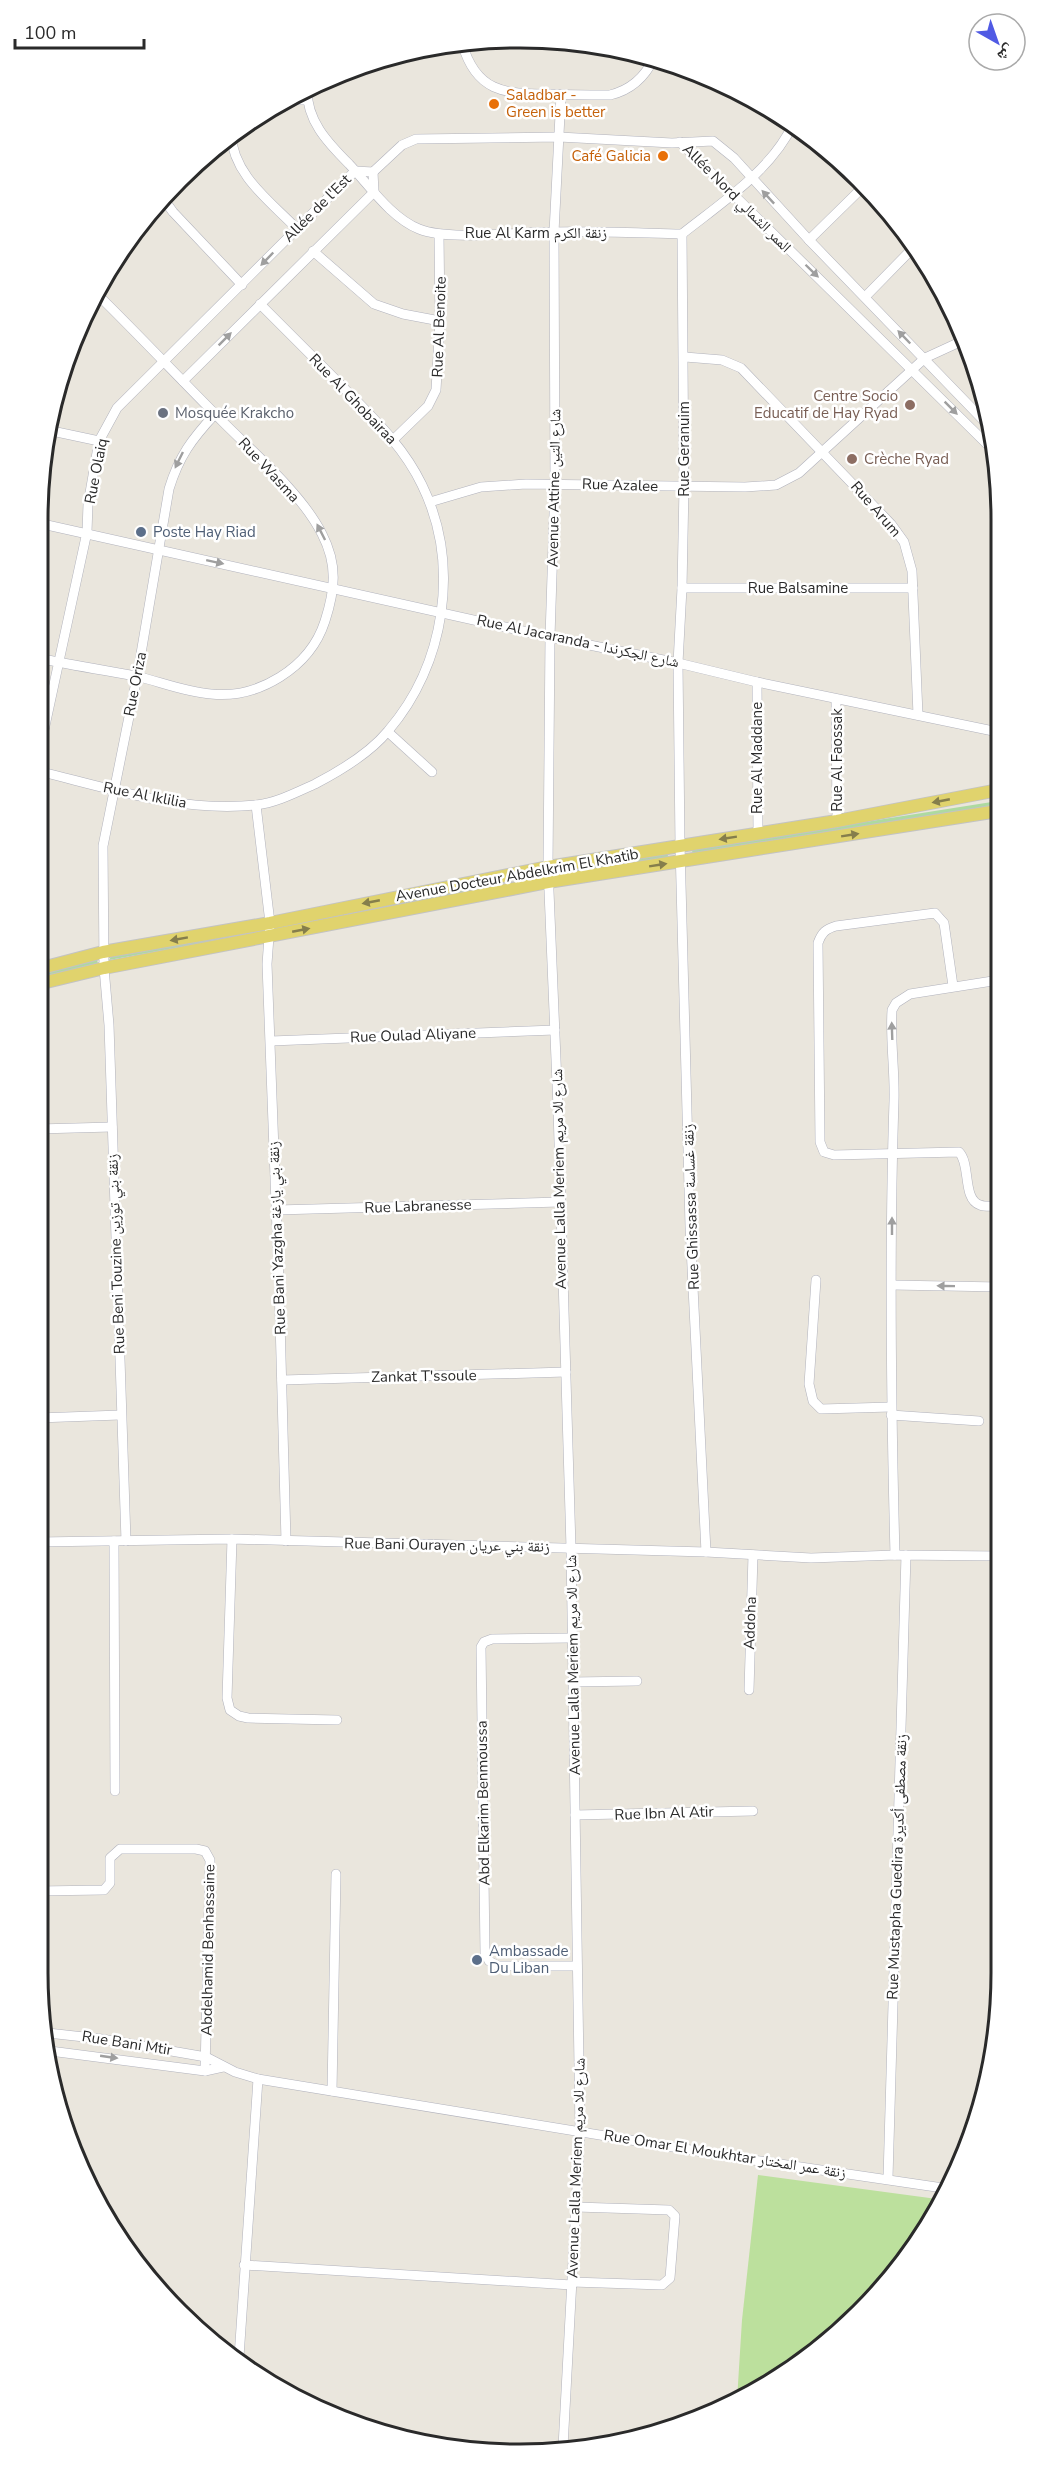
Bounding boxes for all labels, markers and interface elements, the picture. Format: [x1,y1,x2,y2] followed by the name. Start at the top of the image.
[15,12,144,50] scale bar
[967,12,1027,72] north arrow
[24,21,76,45] text: 100 m
[992,39,1020,67] text: ش
[506,85,606,122] place label: Saladbar - Green is better
[487,97,501,111] marker: Saladbar - Green is better
[677,139,796,258] street label: Allée Nord الممر الشمالي
[571,146,651,166] place label: Café Galicia
[656,149,670,163] marker: Café Galicia
[279,169,356,246] street label: Allée de l'Est
[762,190,776,204] one-way arrow
[465,223,607,243] street label: Rue Al Karm زنقة الكرم
[260,251,274,266] one-way arrow
[804,264,818,278] one-way arrow
[427,276,451,378] street label: Rue Al Benoite
[898,330,912,344] one-way arrow
[217,333,231,347] one-way arrow
[305,349,401,449] street label: Rue Al Ghobairaa
[754,386,898,423] place label: Centre Socio Educatif de Hay Ryad
[903,398,917,412] marker: Centre Socio Educatif de Hay Ryad
[943,400,957,414] one-way arrow
[674,401,694,497] street label: Rue Geranuim
[175,403,294,423] place label: Mosquée Krakcho
[156,406,170,420] marker: Mosquée Krakcho
[543,408,565,567] street label: Avenue Attine شارع التين
[234,433,304,507] street label: Rue Wasma
[80,436,112,506] street label: Rue Olaiq
[864,449,949,469] place label: Crèche Ryad
[175,451,185,469] one-way arrow
[845,452,859,466] marker: Crèche Ryad
[581,474,659,496] street label: Rue Azalee
[846,477,906,541] street label: Rue Arum
[153,522,256,542] place label: Poste Hay Riad
[316,524,325,541] one-way arrow
[134,525,148,539] marker: Poste Hay Riad
[206,558,224,568] one-way arrow
[748,578,848,598] street label: Rue Balsamine
[475,610,681,672] street label: Rue Al Jacaranda - شارع الجكرندا
[119,650,151,718] street label: Rue Oriza
[747,702,767,814] street label: Rue Al Maddane
[827,708,847,812] street label: Rue Al Faossak
[102,777,188,813] street label: Rue Al Iklilia
[931,797,950,806] one-way arrow
[841,830,860,839] one-way arrow
[718,834,737,843] one-way arrow
[394,844,640,906] street label: Avenue Docteur Abdelkrim El Khatib
[648,861,667,870] one-way arrow
[361,898,380,907] one-way arrow
[291,925,310,934] one-way arrow
[170,934,189,943] one-way arrow
[887,1022,896,1041] one-way arrow
[350,1023,476,1047] street label: Rue Oulad Aliyane
[547,1068,571,1289] street label: Avenue Lalla Meriem شارع للا مريم
[678,1123,704,1290] street label: Rue Ghissassa زنقة غساسة
[264,1140,292,1335] street label: Rue Bani Yazgha زنقة بني يازغة
[102,1153,131,1355] street label: Rue Beni Touzine زنقة بني توزين
[364,1194,472,1218] street label: Rue Labranesse
[887,1217,896,1236] one-way arrow
[936,1281,955,1291] one-way arrow
[371,1365,477,1387] street label: Zankat T'ssoule
[344,1533,550,1559] street label: Rue Bani Ourayen زنقة بني عريان
[561,1554,585,1775] street label: Avenue Lalla Meriem شارع للا مريم
[739,1596,761,1650] street label: Addoha
[472,1720,494,1886] street label: Abd Elkarim Benmoussa
[882,1734,912,2000] street label: Rue Mustapha Guedira زنقة مصطفى أكديرة
[614,1801,715,1825] street label: Rue Ibn Al Atir
[197,1864,219,2036] street label: Abdelhamid Benhassaine
[489,1941,569,1978] place label: Ambassade Du Liban
[470,1953,484,1967] marker: Ambassade Du Liban
[80,2026,174,2060] street label: Rue Bani Mtir
[99,2052,118,2061] one-way arrow
[562,2057,590,2279] street label: Avenue Lalla Meriem شارع للا مريم
[603,2125,848,2183] street label: Rue Omar El Moukhtar زنقة عمر المختار

